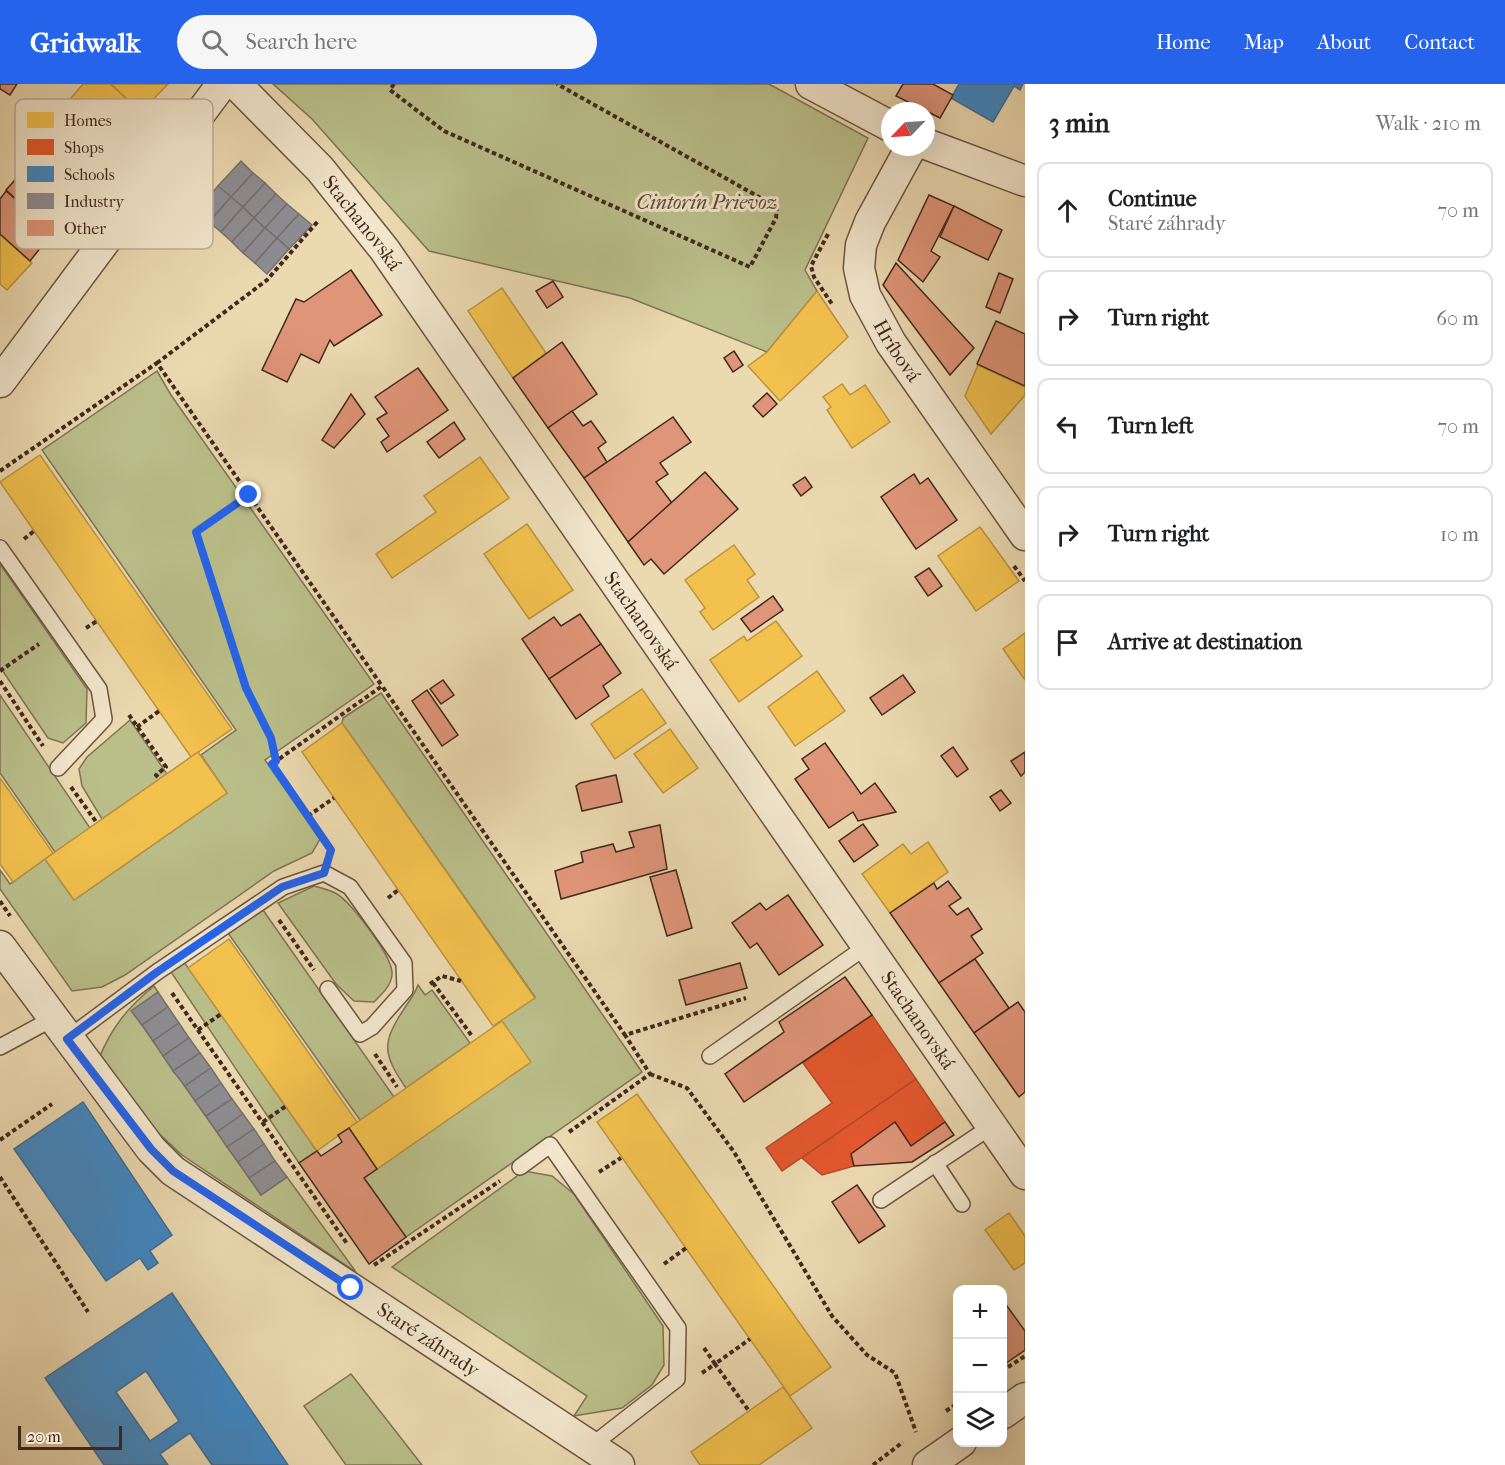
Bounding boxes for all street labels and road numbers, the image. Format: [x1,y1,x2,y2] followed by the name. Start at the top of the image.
[318,171,407,275] street label: Stachanovská
[868,316,926,387] street label: Hríbová
[599,567,683,675] street label: Stachanovská
[876,967,960,1074] street label: Stachanovská
[373,1298,485,1383] street label: Staré záhrady

